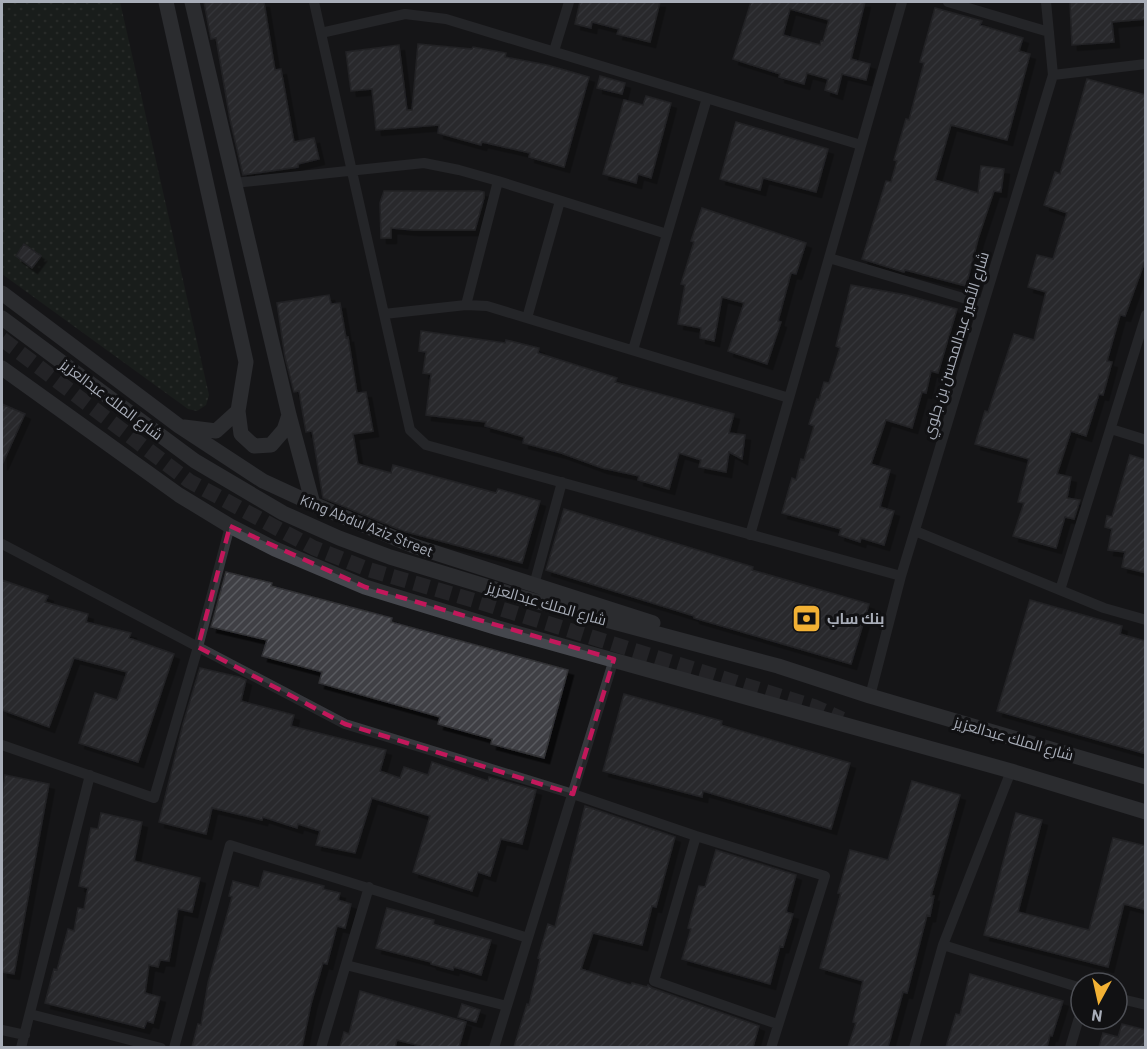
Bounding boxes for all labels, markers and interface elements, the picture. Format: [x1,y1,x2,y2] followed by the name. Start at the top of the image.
[918,249,996,442] street label: شارع الأمير عبدالمحسن بن جلوي
[55,354,167,446] street label: شارع الملك عبدالعزيز
[298,490,436,560] street label: King Abdul Aziz Street
[483,577,609,632] street label: شارع الملك عبدالعزيز
[790,602,822,634] bank icon: بنك ساب
[827,609,884,627] place label: بنك ساب
[950,712,1076,767] street label: شارع الملك عبدالعزيز
[1069,971,1129,1031] north arrow
[1090,1006,1103,1026] text: N

